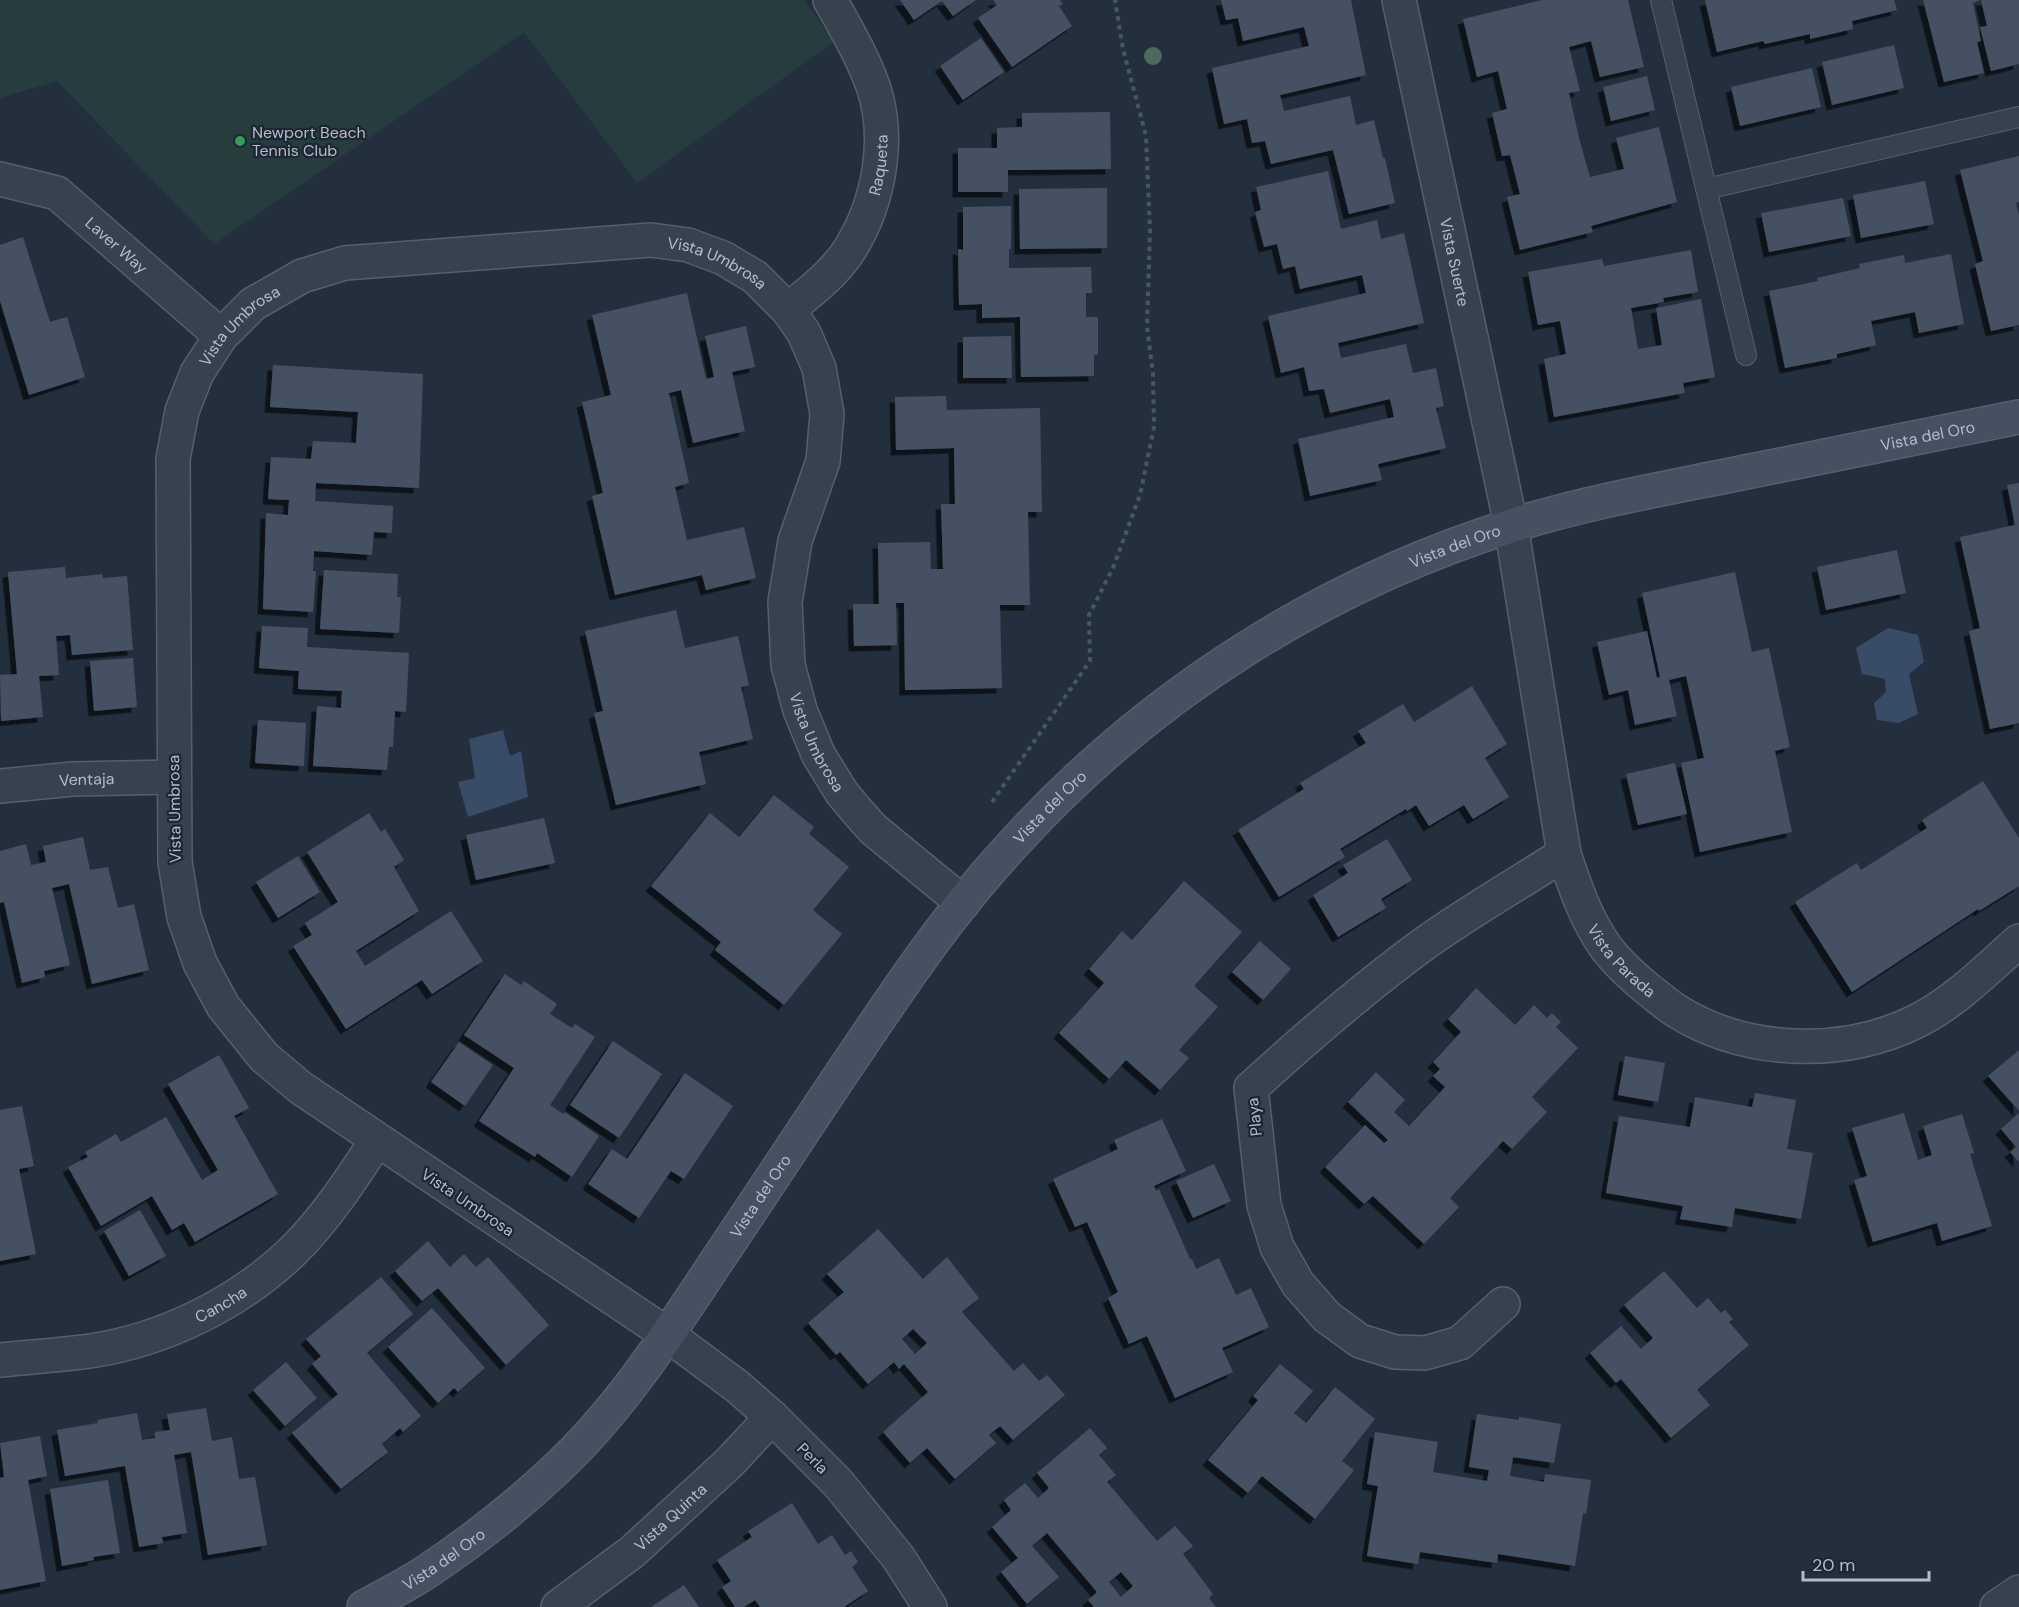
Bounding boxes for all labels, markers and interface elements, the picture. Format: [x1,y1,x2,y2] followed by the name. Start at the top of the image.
[252,122,366,161] place label: Newport Beach Tennis Club
[233,134,247,148] marker: Newport Beach Tennis Club
[864,135,893,198] street label: Raqueta
[81,213,152,279] street label: Laver Way
[1435,216,1474,308] street label: Vista Suerte
[666,232,771,294] street label: Vista Umbrosa
[194,281,284,370] street label: Vista Umbrosa
[1878,416,1977,456] street label: Vista del Oro
[1406,520,1503,573] street label: Vista del Oro
[785,690,849,796] street label: Vista Umbrosa
[163,755,186,863] street label: Vista Umbrosa
[1009,766,1091,849] street label: Vista del Oro
[58,768,115,791] street label: Ventaja
[1583,920,1660,1002] street label: Vista Parada
[1242,1097,1267,1137] street label: Playa
[725,1150,796,1242] street label: Vista del Oro
[417,1163,518,1241] street label: Vista Umbrosa
[191,1281,251,1328] street label: Cancha
[792,1438,833,1479] street label: Perla
[630,1479,711,1556] street label: Vista Quinta
[399,1524,489,1595] street label: Vista del Oro
[1803,1544,1929,1582] scale bar
[1812,1553,1855,1577] text: 20 m

